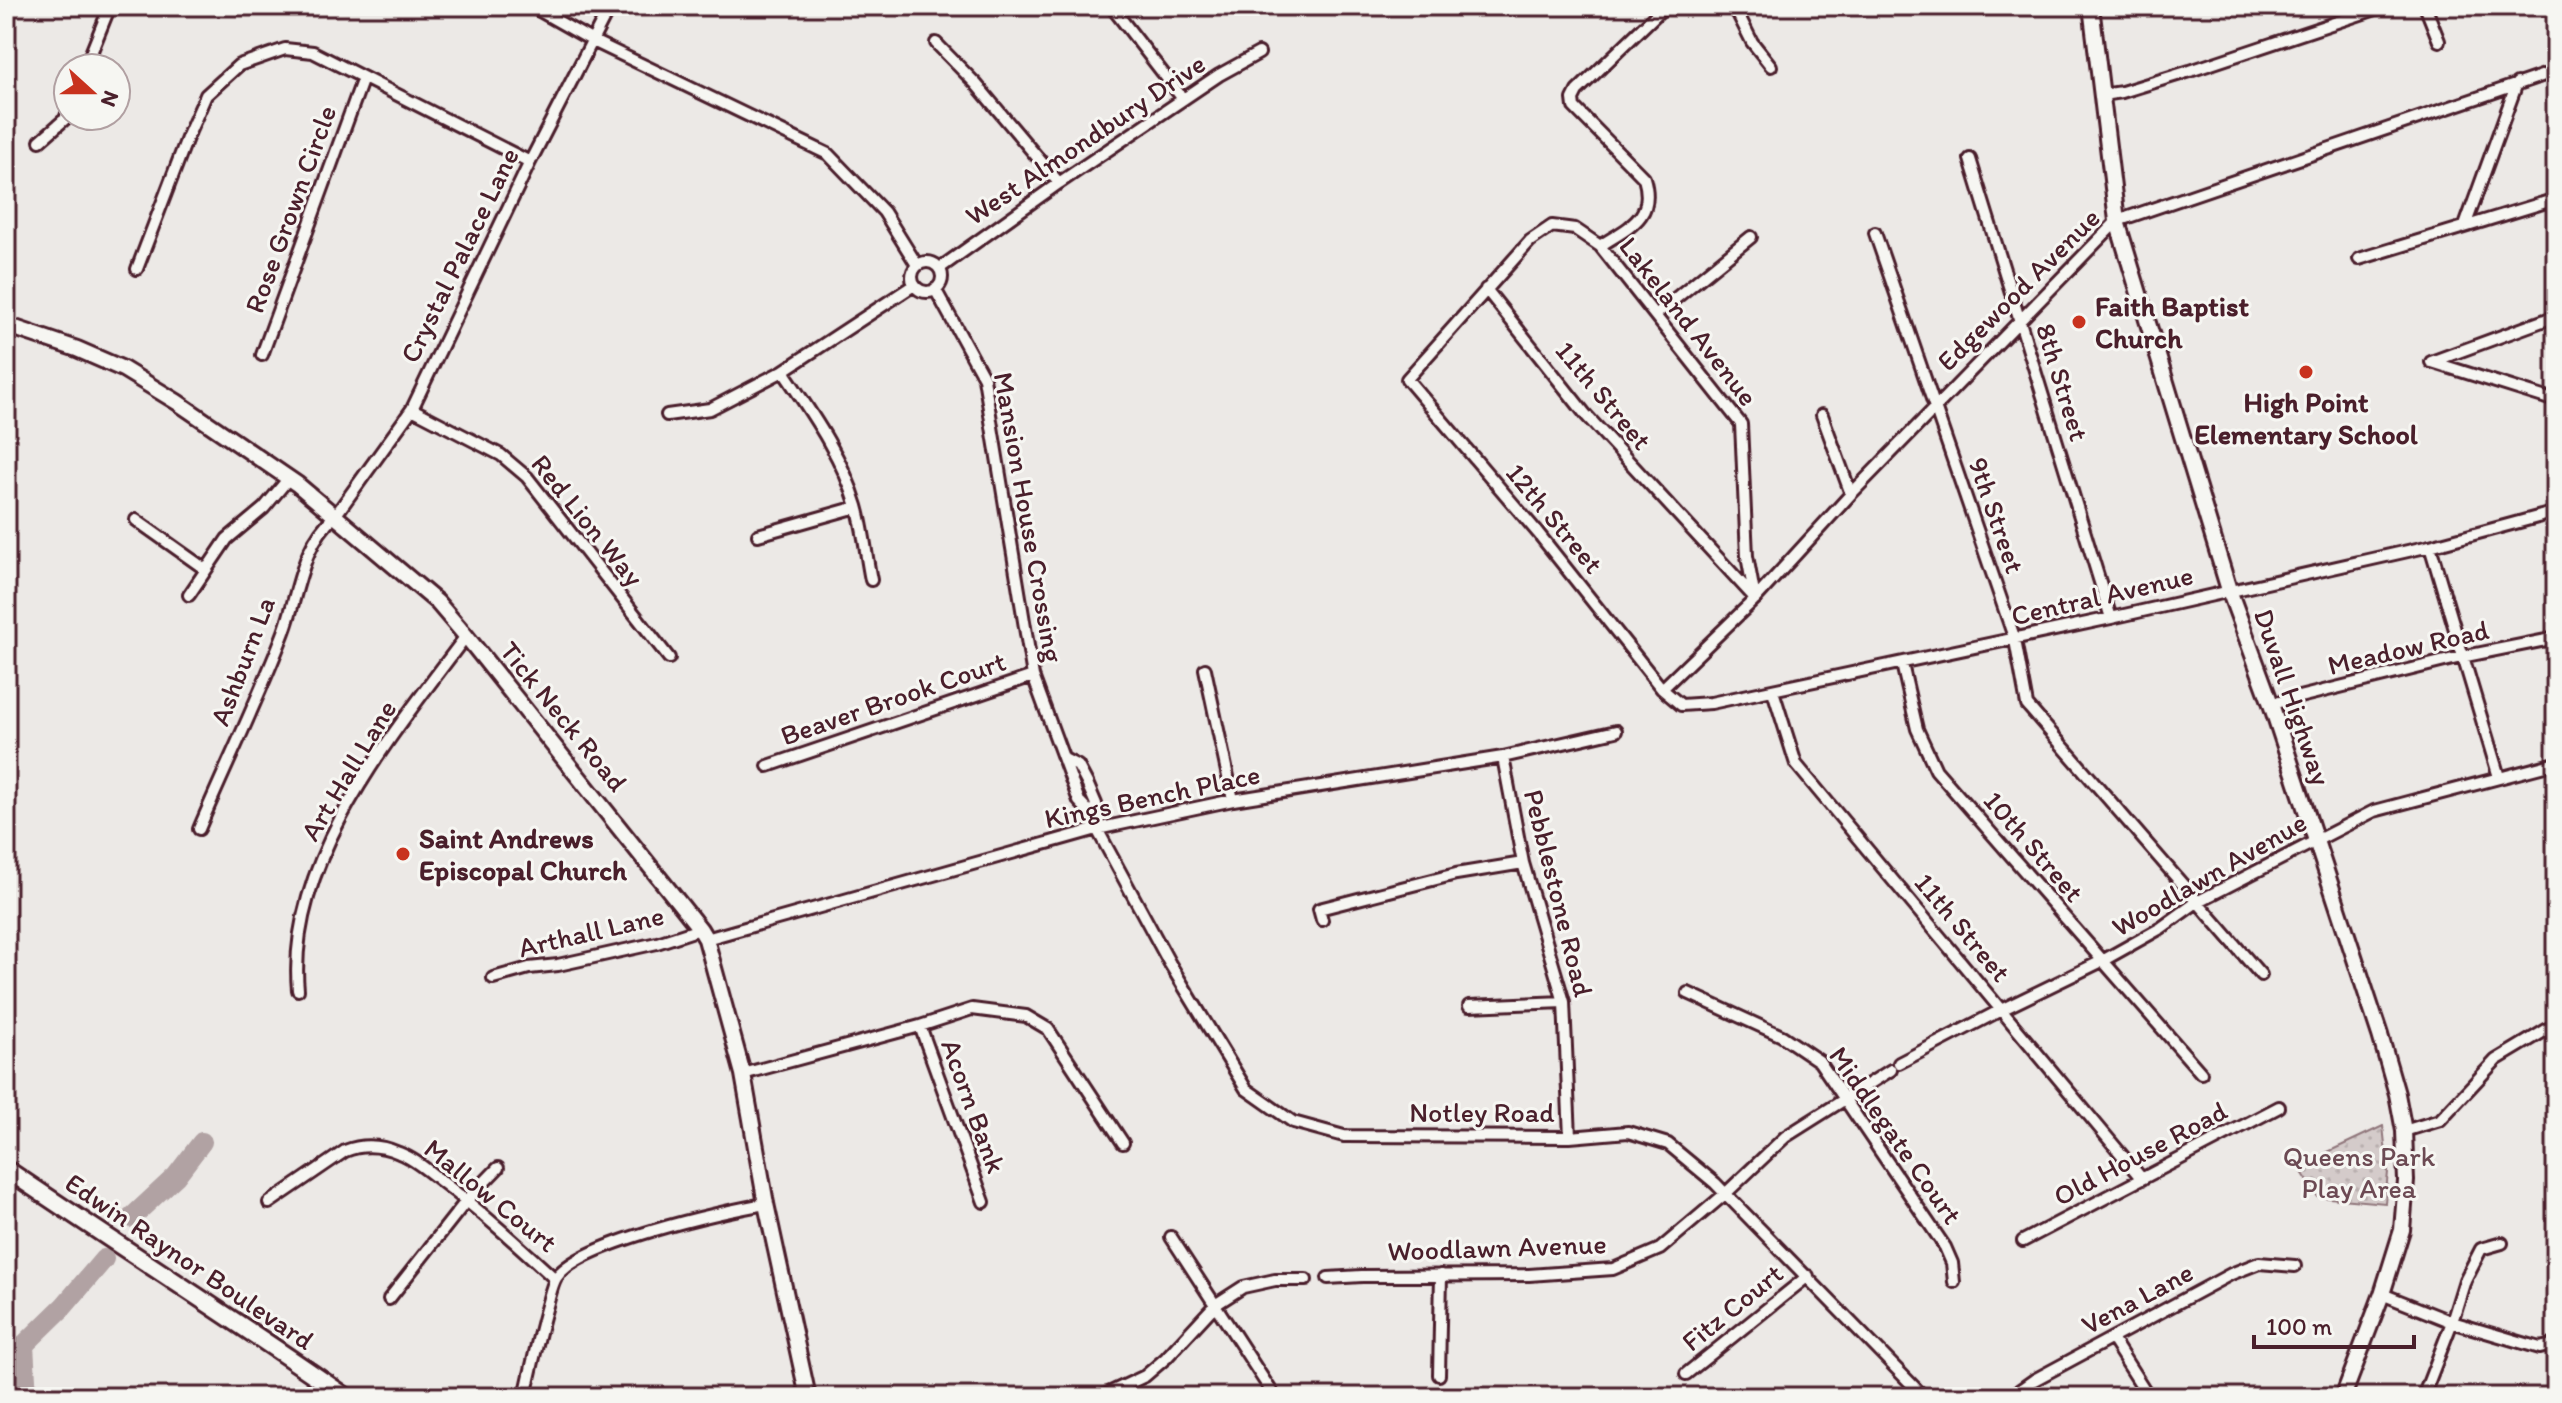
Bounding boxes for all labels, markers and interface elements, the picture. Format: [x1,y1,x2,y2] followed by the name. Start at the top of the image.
[958,46,1212,232] street label: West Almondbury Drive
[52,52,132,132] north arrow
[95,87,125,111] text: N
[237,101,343,317] street label: Rose Grown Circle
[392,142,526,368] street label: Crystal Palace Lane
[1929,200,2107,378] street label: Edgewood Avenue
[1612,230,1766,412] street label: Lakeland Avenue
[2095,289,2250,355] place label: Faith Baptist Church
[2070,313,2088,331] marker: Faith Baptist Church
[2029,319,2097,445] street label: 8th Street
[1549,334,1659,456] street label: 11th Street
[2297,363,2315,381] marker: High Point Elementary School
[987,369,1071,665] street label: Mansion House Crossing
[2194,385,2418,451] place label: High Point Elementary School
[524,447,652,593] street label: Red Lion Way
[1961,453,2033,577] street label: 9th Street
[1499,456,1611,580] street label: 12th Street
[2008,558,2196,632] street label: Central Avenue
[202,592,282,730] street label: Ashburn La
[2247,604,2339,790] street label: Duvall Highway
[2324,612,2492,682] street label: Meadow Road
[493,634,635,798] street label: Tick Neck Road
[776,644,1010,752] street label: Beaver Brook Court
[293,693,403,847] street label: Art Hall Lane
[1041,757,1263,835] street label: Kings Bench Place
[1977,784,2091,908] street label: 10th Street
[1517,786,1601,1001] street label: Pebblestone Road
[2105,804,2313,944] street label: Woodlawn Avenue
[419,821,628,887] place label: Saint Andrews Episcopal Church
[394,845,412,863] marker: Saint Andrews Episcopal Church
[1908,866,2018,988] street label: 11th Street
[515,898,667,964] street label: Arthall Lane
[934,1034,1014,1178] street label: Acorn Bank
[1822,1040,1970,1230] street label: Middlegate Court
[2047,1093,2233,1213] street label: Old House Road
[1409,1095,1555,1129] street label: Notley Road
[418,1131,564,1259] street label: Mallow Court
[2283,1139,2436,1205] park label: Queens Park Play Area
[59,1165,321,1357] street label: Edwin Raynor Boulevard
[1387,1226,1607,1268] street label: Woodlawn Avenue
[2075,1254,2199,1342] street label: Vena Lane
[1674,1256,1790,1358] street label: Fitz Court
[2254,1299,2414,1349] scale bar
[2266,1312,2332,1341] text: 100 m

